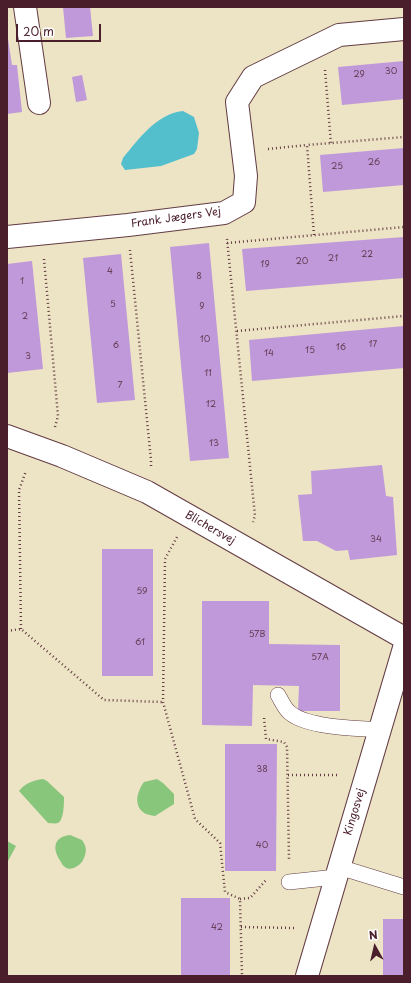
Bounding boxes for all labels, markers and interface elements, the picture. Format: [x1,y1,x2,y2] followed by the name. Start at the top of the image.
[18,16,103,42] scale bar
[23,22,54,40] text: 20 m
[385,67,397,77] house number: 30
[353,70,365,80] house number: 29
[368,158,380,168] house number: 26
[331,162,343,172] house number: 25
[130,205,222,231] street label: Frank Jægers Vej
[361,250,373,260] house number: 22
[328,254,338,264] house number: 21
[296,257,308,267] house number: 20
[260,260,270,270] house number: 19
[107,267,113,277] house number: 4
[196,272,202,282] house number: 8
[20,277,24,287] house number: 1
[110,300,116,310] house number: 5
[199,302,205,312] house number: 9
[22,312,28,322] house number: 2
[200,335,210,345] house number: 10
[369,340,377,350] house number: 17
[113,341,119,351] house number: 6
[336,343,346,353] house number: 16
[305,346,315,356] house number: 15
[264,349,274,359] house number: 14
[25,352,31,362] house number: 3
[204,369,212,379] house number: 11
[117,381,123,391] house number: 7
[206,400,216,410] house number: 12
[209,439,219,449] house number: 13
[182,508,238,548] street label: Blichersvej
[370,535,382,545] house number: 34
[136,587,148,597] house number: 59
[249,630,265,640] house number: 57B
[135,638,145,648] house number: 61
[311,653,329,663] house number: 57A
[256,765,268,775] house number: 38
[342,787,368,837] street label: Kingosvej
[256,841,268,851] house number: 40
[211,923,223,933] house number: 42
[368,926,379,944] text: N
[355,927,395,967] north arrow

